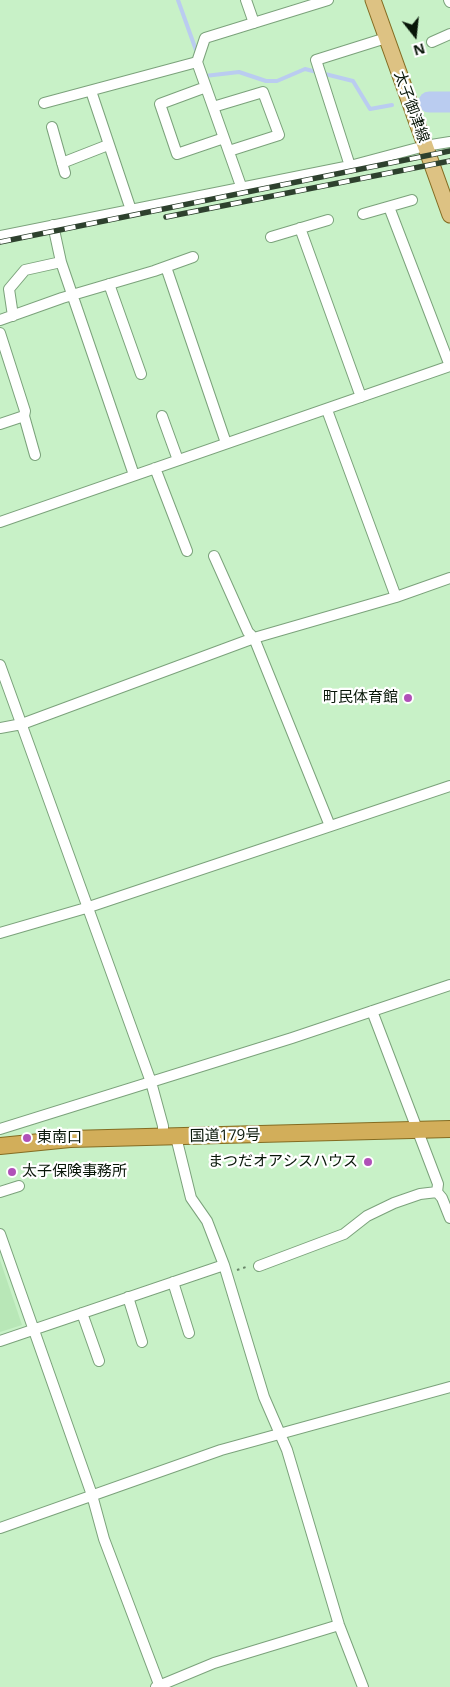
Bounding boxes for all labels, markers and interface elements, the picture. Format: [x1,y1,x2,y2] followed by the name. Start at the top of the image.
[390,10,440,60] north arrow
[411,39,427,61] text: N
[390,69,432,145] street label: 太子御津線
[323,689,398,707] place label: 町民体育館
[402,692,414,704] marker: 町民体育館
[189,1126,261,1146] street label: 国道179号
[37,1129,82,1147] place label: 東南口
[21,1132,33,1144] marker: 東南口
[208,1153,358,1171] place label: まつだオアシスハウス
[362,1156,374,1168] marker: まつだオアシスハウス
[22,1163,127,1181] place label: 太子保険事務所
[6,1166,18,1178] marker: 太子保険事務所

